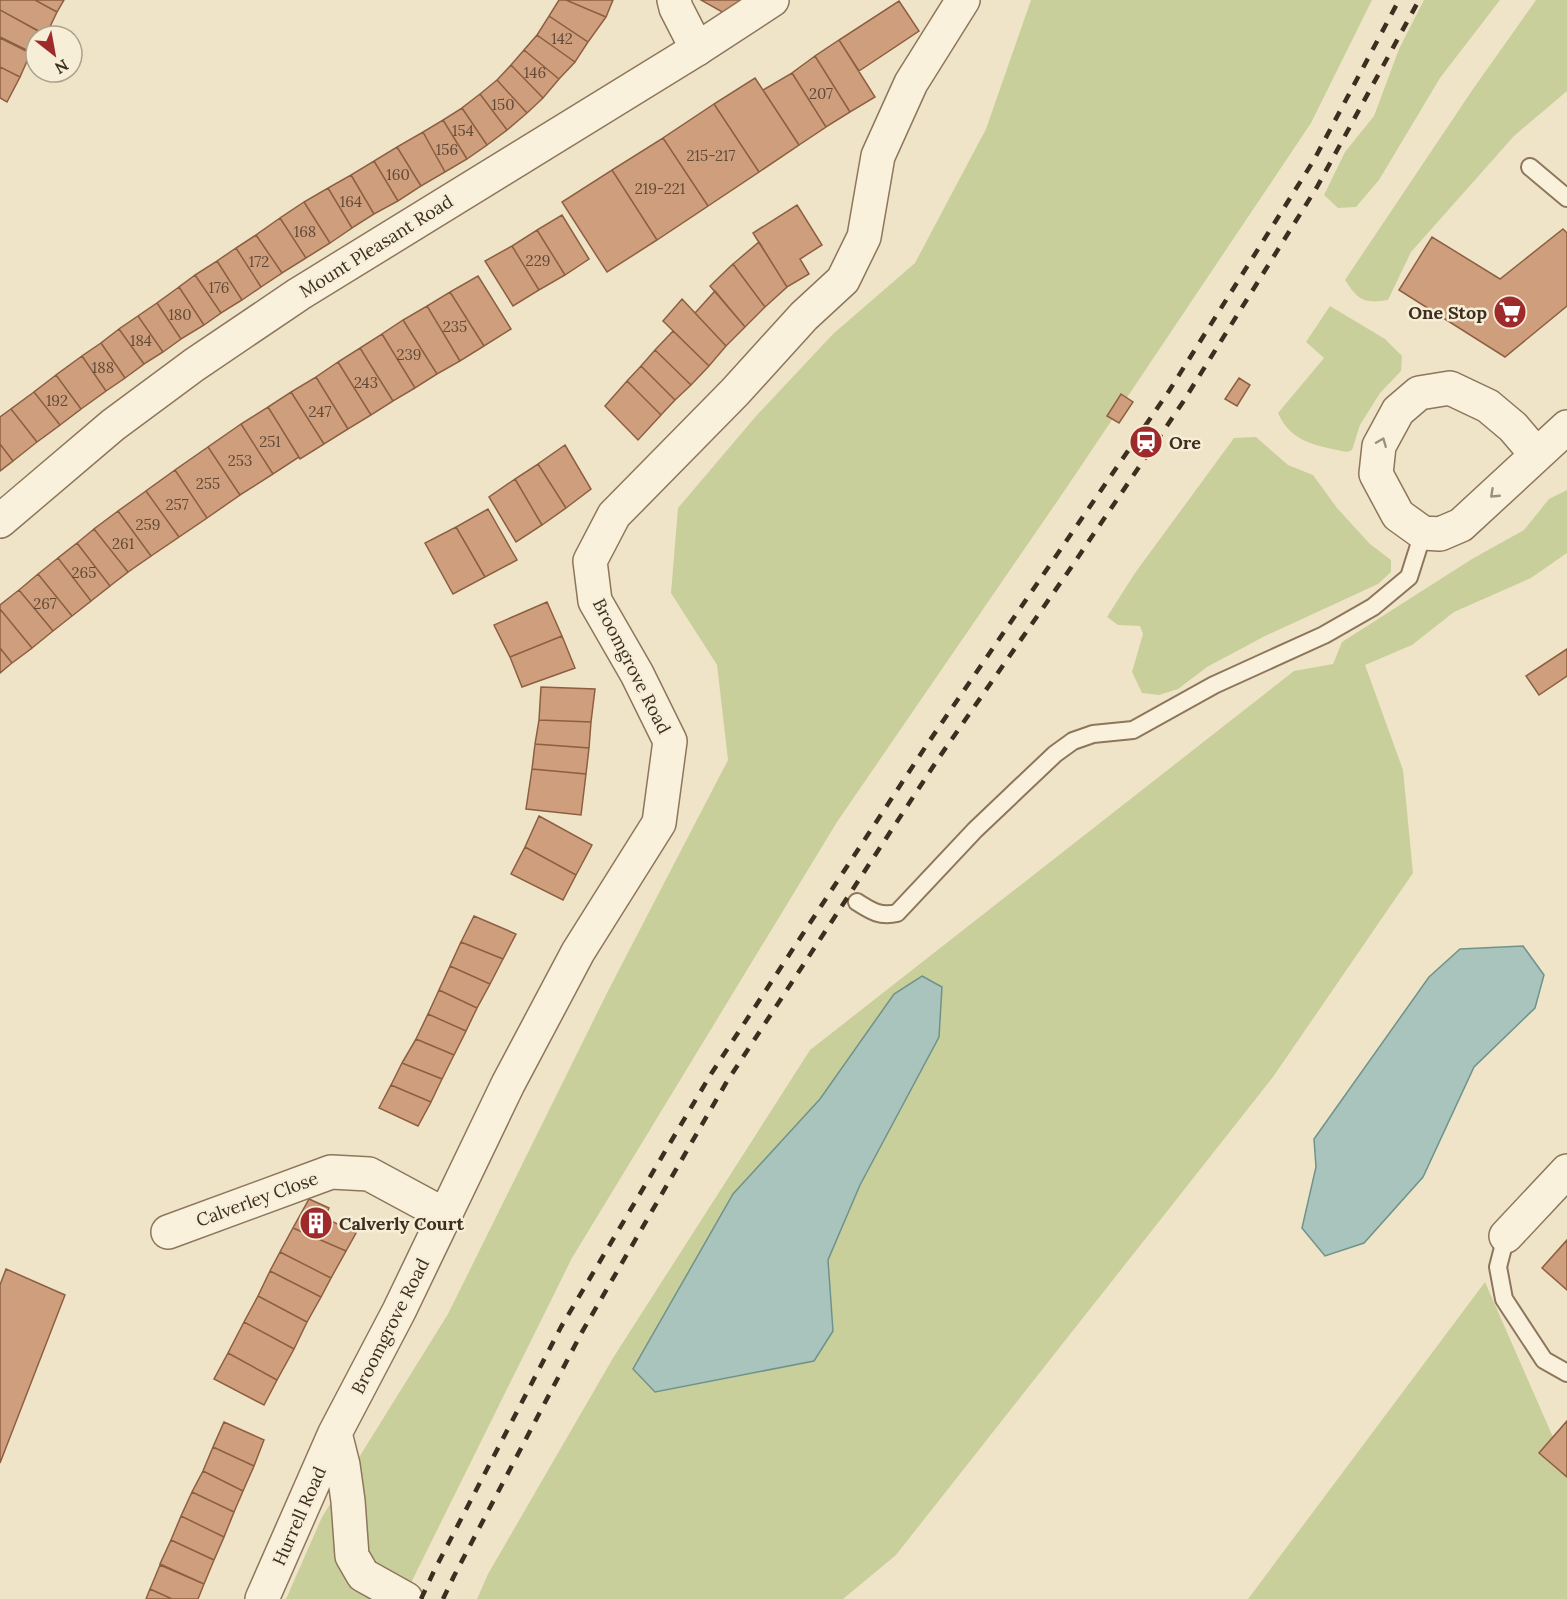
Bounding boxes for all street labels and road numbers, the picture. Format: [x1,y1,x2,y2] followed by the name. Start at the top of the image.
[295,189,457,303] street label: Mount Pleasant Road
[588,594,676,738] street label: Broomgrove Road
[193,1166,321,1232] street label: Calverley Close
[346,1254,434,1398] street label: Broomgrove Road
[267,1463,331,1569] street label: Hurrell Road

